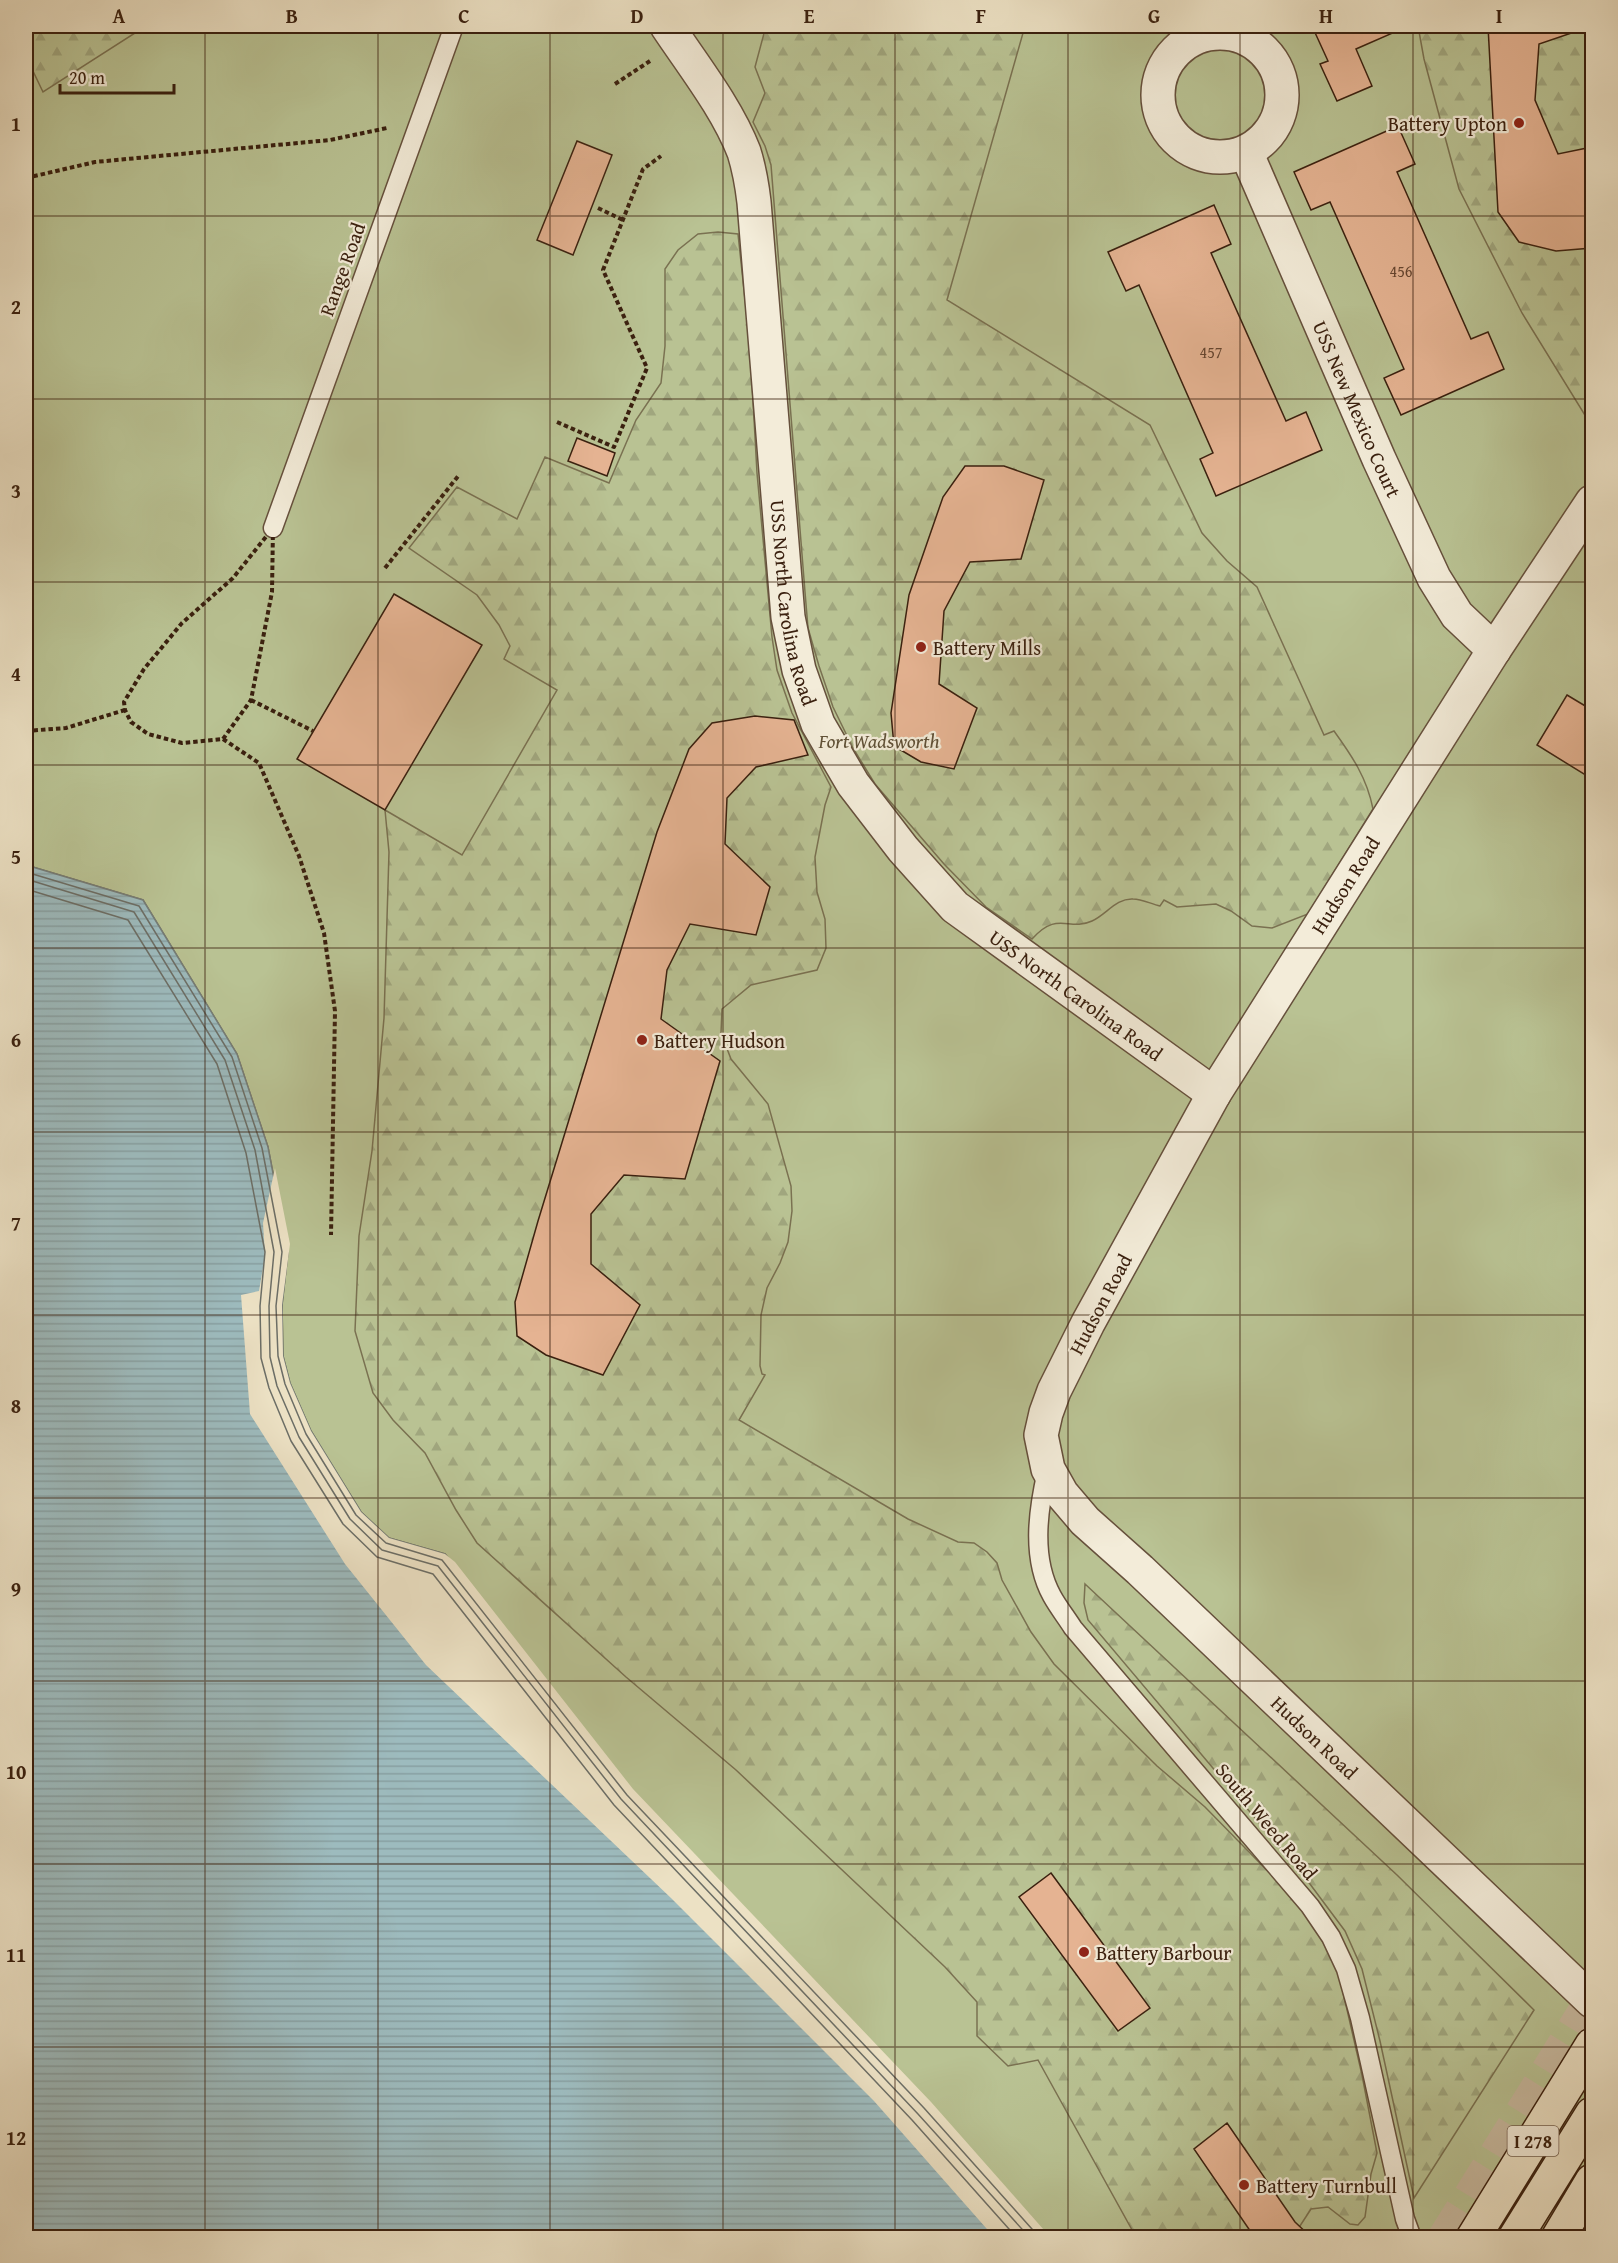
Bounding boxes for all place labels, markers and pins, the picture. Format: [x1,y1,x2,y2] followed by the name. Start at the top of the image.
[1388,109,1507,138] place label: Battery Upton
[1512,116,1526,130] marker: Battery Upton
[933,633,1041,662] place label: Battery Mills
[914,640,928,654] marker: Battery Mills
[654,1026,785,1055] place label: Battery Hudson
[635,1033,649,1047] marker: Battery Hudson
[1096,1938,1232,1967] place label: Battery Barbour
[1077,1945,1091,1959] marker: Battery Barbour
[1256,2171,1397,2200] place label: Battery Turnbull
[1237,2178,1251,2192] marker: Battery Turnbull

